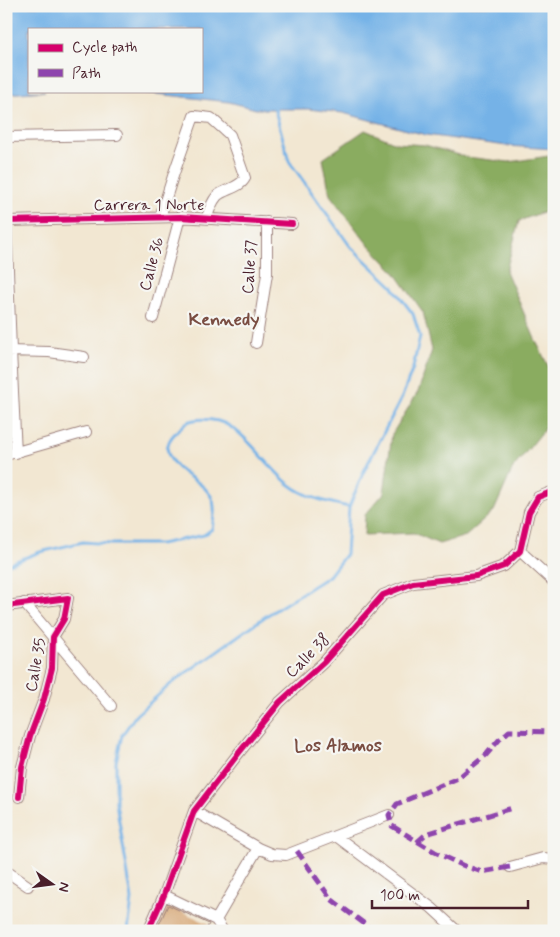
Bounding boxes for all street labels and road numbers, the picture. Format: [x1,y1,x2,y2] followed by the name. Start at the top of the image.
[94,195,204,216] street label: Carrera 1 Norte
[135,235,169,293] street label: Calle 36
[238,239,262,295] street label: Calle 37
[281,629,335,683] street label: Calle 38
[21,636,51,694] street label: Calle 35

